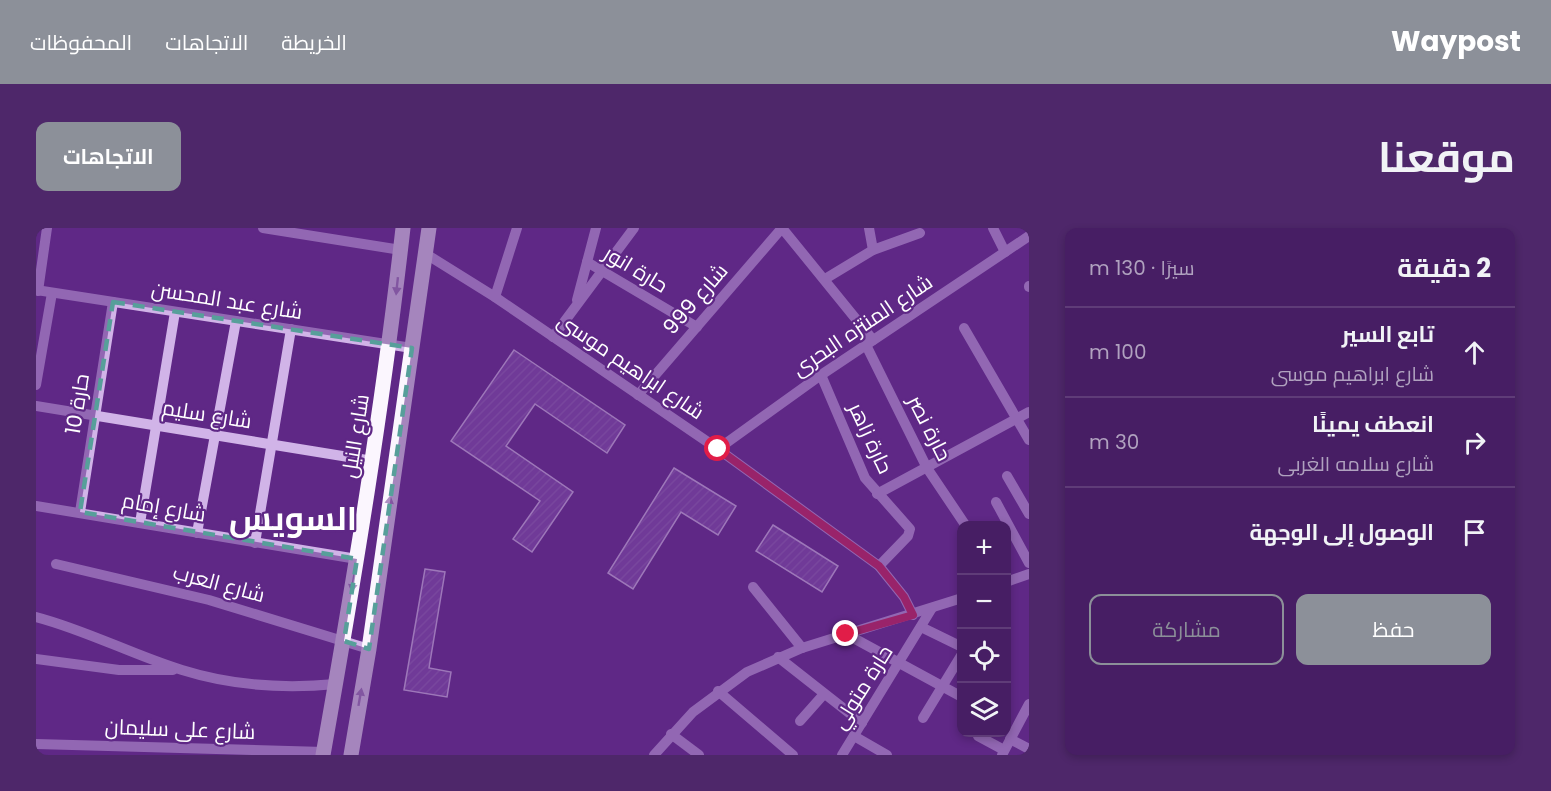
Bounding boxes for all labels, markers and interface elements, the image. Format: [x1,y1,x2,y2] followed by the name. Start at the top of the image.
[1391,22,1521,61] text: Waypost
[30,28,132,57] text: المحفوظات
[165,28,248,57] text: الاتجاهات
[281,28,347,57] text: الخريطة
[36,122,181,191] button: الاتجاهات
[1378,128,1515,187] text: موقعنا
[598,238,674,299] street label: حارة انور
[1397,250,1491,286] text: 2 دقيقة
[1089,254,1194,282] text: سيرًا · 130 m
[656,257,734,341] street label: شارع 999
[786,267,938,383] street label: شارع المنتزه البحرى
[149,274,305,326] street label: شارع عبد المحسن
[392,277,401,296] one-way arrow
[552,306,710,426] street label: شارع ابراهيم موسى
[1342,319,1434,350] text: تابع السير
[1458,336,1491,369] icon: ahead
[1089,338,1146,366] text: 100 m
[1271,360,1434,388] text: شارع ابراهيم موسى
[58,372,96,436] street label: حارة 10
[901,389,959,466] street label: حارة نصر
[334,392,376,480] street label: شارع النيل
[160,393,254,435] street label: شارع سليم
[841,397,900,478] street label: حارة زاهر
[1312,409,1434,440] text: انعطف يمينًا
[1458,426,1491,459] icon: right
[1089,428,1139,456] text: 30 m
[704,435,730,461] route start
[1278,450,1434,478] text: شارع سلامه الغربى
[120,485,208,529] street label: شارع إمام
[229,495,357,542] district label: السويس
[385,495,394,514] one-way arrow
[1458,516,1491,549] icon: arrive
[1249,517,1434,548] text: الوصول إلى الوجهة
[957,521,1011,737] map controls
[957,521,1011,575] button: +
[170,557,268,609] street label: شارع العرب
[349,574,358,593] one-way arrow
[957,575,1011,629] button: −
[1089,594,1284,665] button: مشاركة
[1296,594,1491,665] button: حفظ
[832,620,858,646] route end
[957,629,1011,683] button: locate
[825,639,901,736] street label: حارة متولي
[957,683,1011,737] button: layers
[356,688,365,707] one-way arrow
[104,712,256,746] street label: شارع على سليمان

